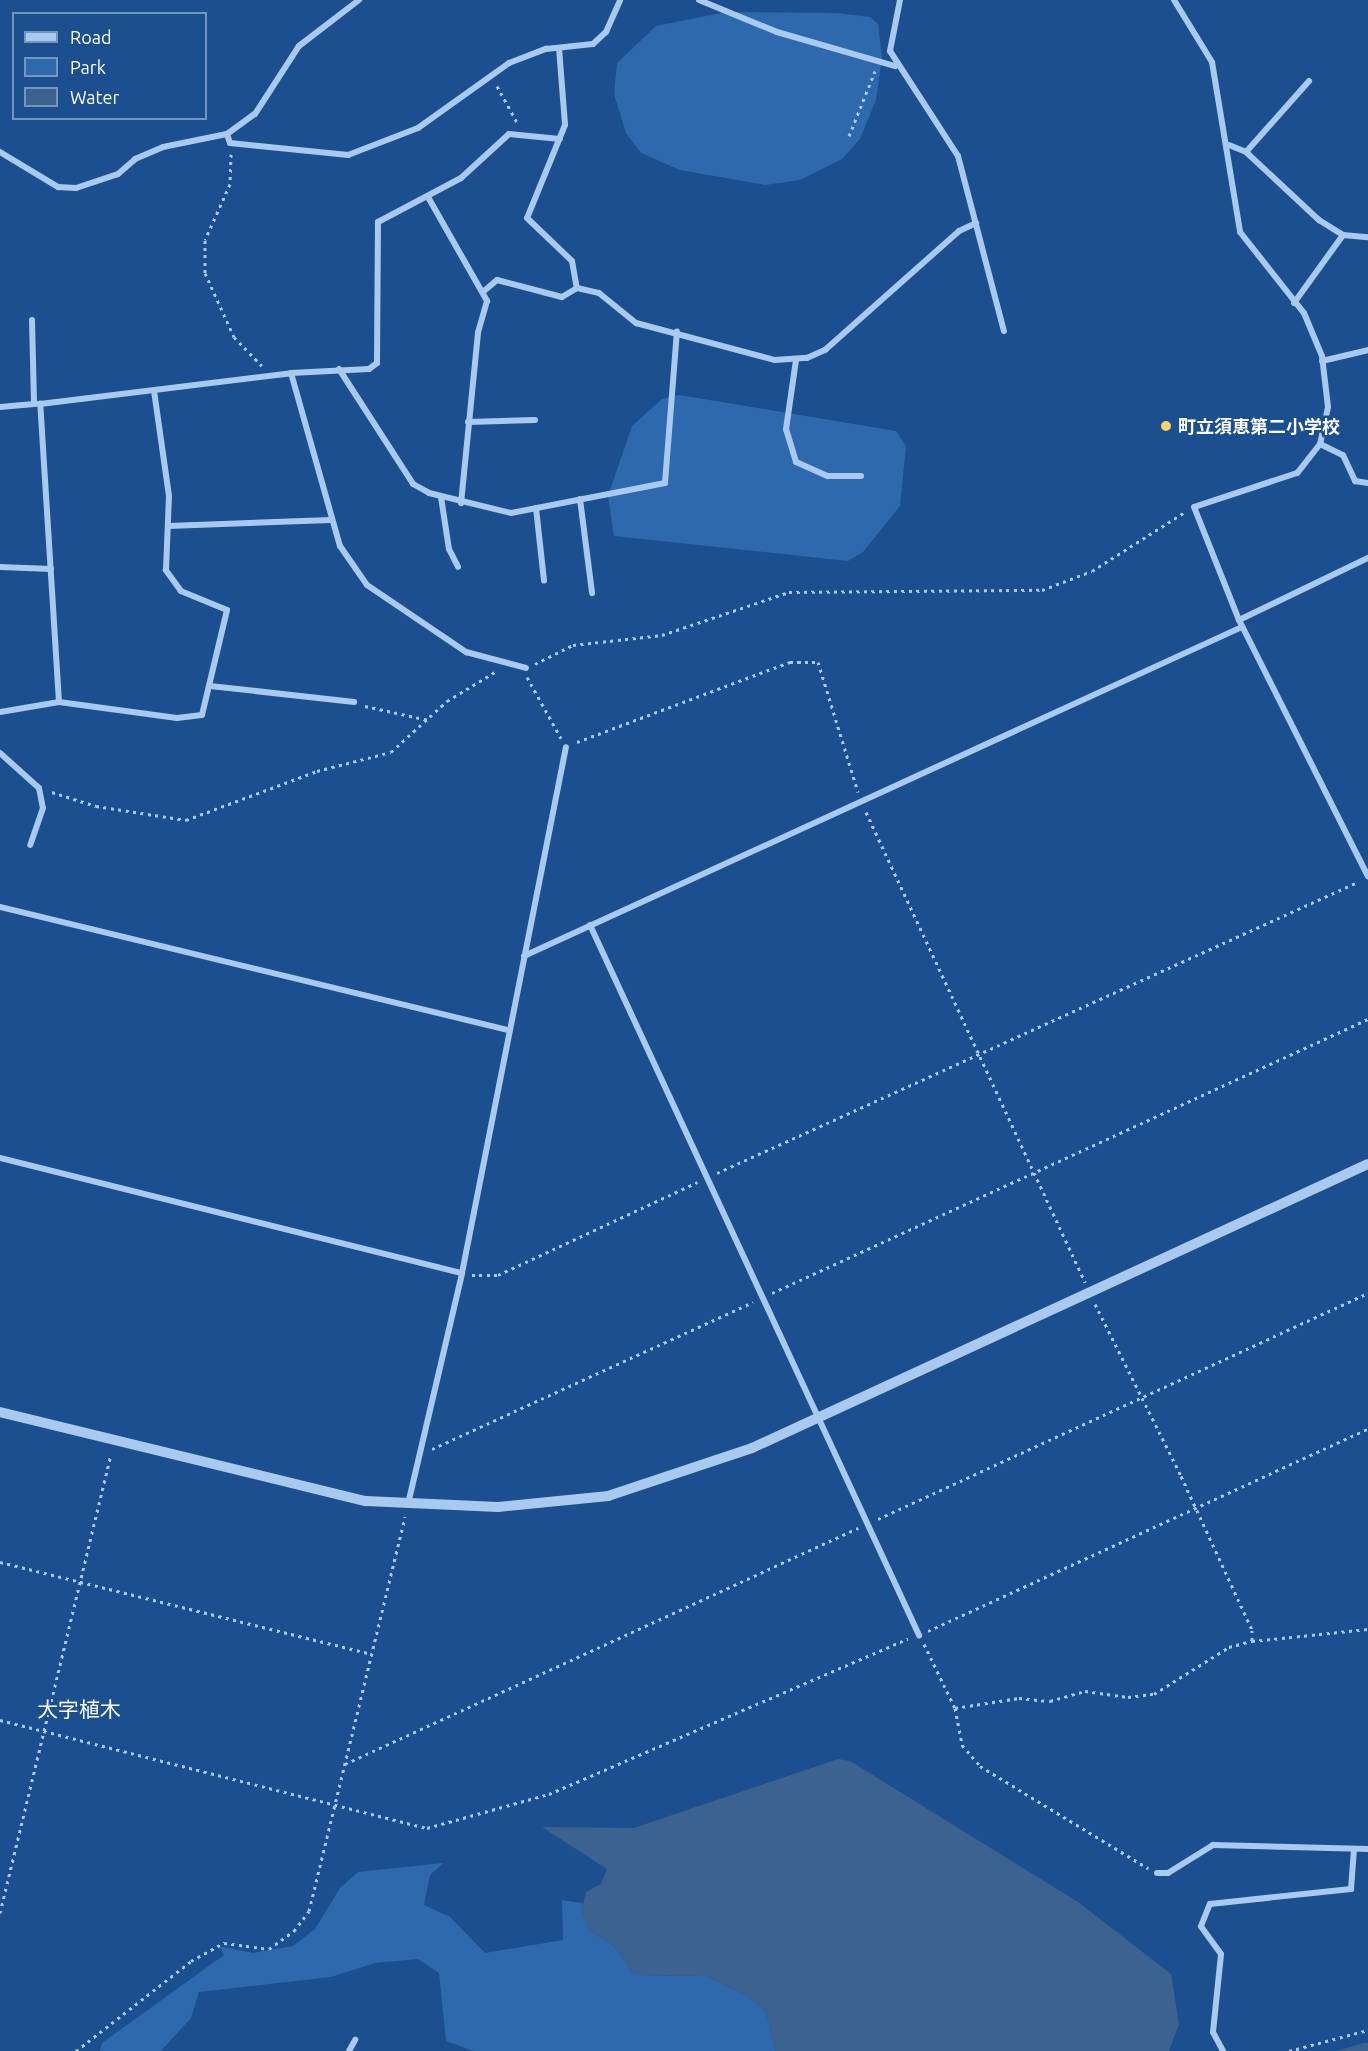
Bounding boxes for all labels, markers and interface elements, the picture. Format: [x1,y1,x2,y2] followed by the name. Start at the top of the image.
[12,12,207,120] legend
[70,27,112,47] text: Road
[70,57,106,77] text: Park
[70,87,119,107] text: Water
[1178,415,1340,437] place label: 町立須恵第二小学校
[1159,419,1173,433] marker: 町立須恵第二小学校
[37,1696,121,1722] district label: 大字植木

